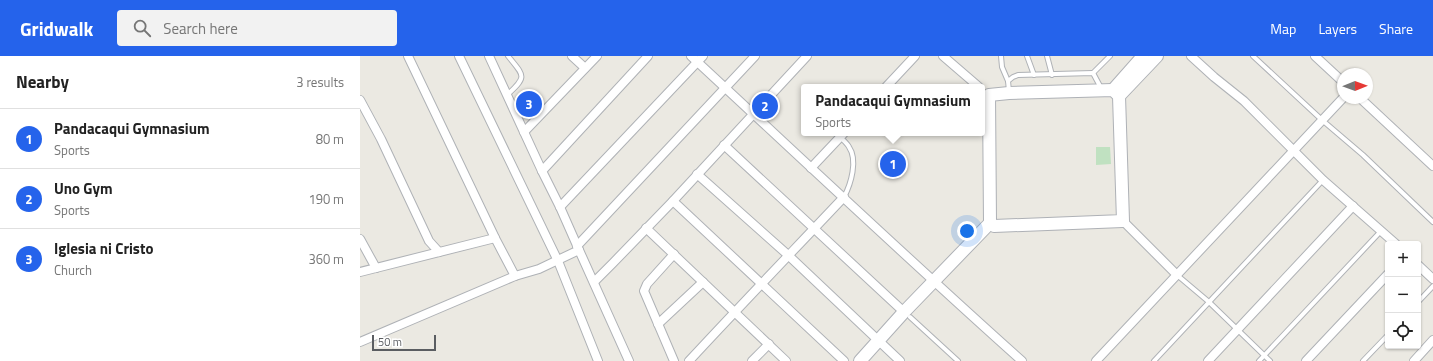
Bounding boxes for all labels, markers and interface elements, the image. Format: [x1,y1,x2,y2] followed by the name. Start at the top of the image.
[117,10,397,46] search box
[20,14,93,43] text: Gridwalk
[131,17,153,39] icon: search
[163,17,238,40] text: Search here
[1270,18,1296,39] text: Map
[1318,18,1357,39] text: Layers
[1379,18,1413,39] text: Share
[1337,68,1373,104] north arrow
[16,69,69,95] text: Nearby
[296,72,344,92] text: 3 results
[801,84,985,136] popup
[516,89,542,119] pin: 3
[815,89,971,112] text: Pandacaqui Gymnasium
[752,91,778,121] pin: 2
[815,112,851,132] text: Sports
[54,117,210,140] text: Pandacaqui Gymnasium
[25,129,33,149] text: 1
[316,129,344,149] text: 80 m
[54,140,90,160] text: Sports
[880,149,906,179] pin: 1
[54,177,113,200] text: Uno Gym
[25,189,33,209] text: 2
[308,189,344,209] text: 190 m
[54,200,90,220] text: Sports
[957,221,977,241] your location
[54,237,153,260] text: Iglesia ni Cristo
[1385,241,1421,349] map controls
[1385,241,1421,277] button: +
[25,249,33,269] text: 3
[308,249,344,269] text: 360 m
[54,260,92,280] text: Church
[1385,277,1421,313] button: −
[1385,313,1421,349] button: locate
[372,333,436,352] scale bar
[378,334,402,350] text: 50 m

